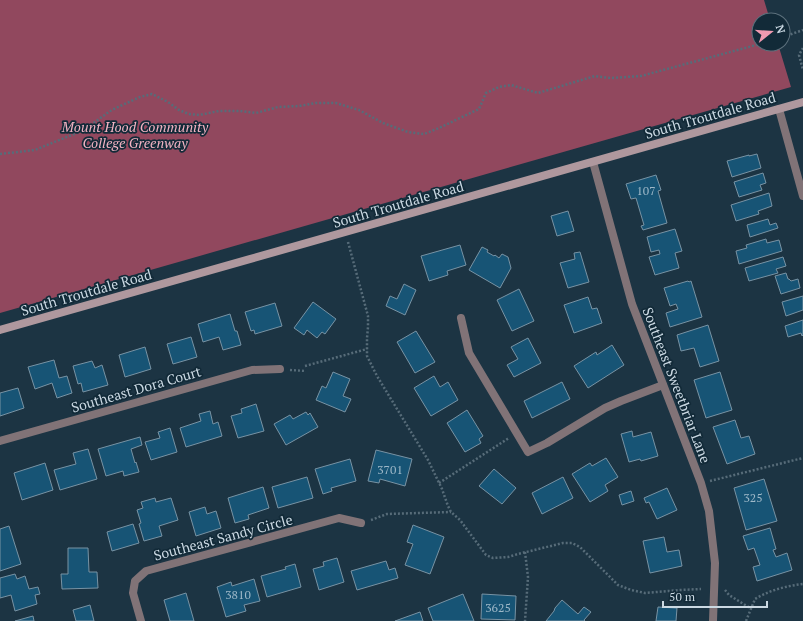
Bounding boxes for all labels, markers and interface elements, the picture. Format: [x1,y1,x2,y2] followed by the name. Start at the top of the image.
[751,12,791,52] north arrow
[773,23,789,36] text: N
[642,87,778,143] street label: South Troutdale Road
[61,117,209,152] park label: Mount Hood Community College Greenway
[330,176,466,232] street label: South Troutdale Road
[636,183,656,198] house number: 107
[18,264,154,320] street label: South Troutdale Road
[638,304,716,466] street label: Southeast Sweetbriar Lane
[69,361,204,417] street label: Southeast Dora Court
[377,462,403,477] house number: 3701
[743,490,763,505] house number: 325
[151,509,295,565] street label: Southeast Sandy Circle
[663,583,767,609] scale bar
[225,587,251,602] house number: 3810
[669,589,696,604] text: 50 m
[485,600,511,615] house number: 3625

